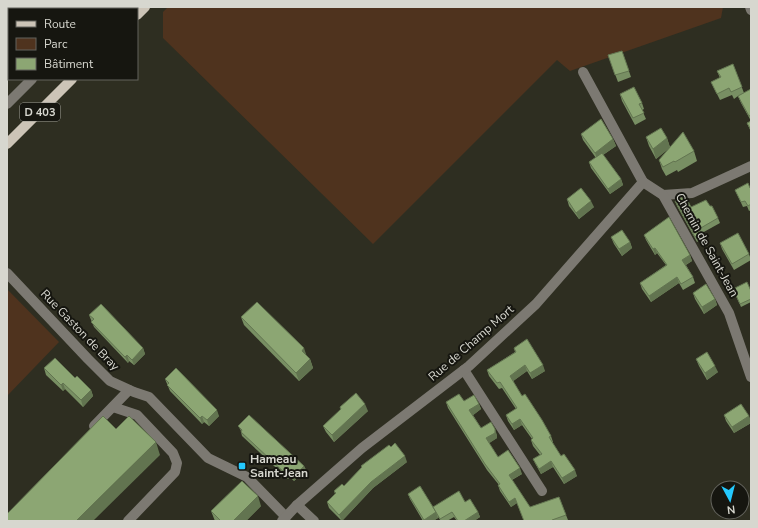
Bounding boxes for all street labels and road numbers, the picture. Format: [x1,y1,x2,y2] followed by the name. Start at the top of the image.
[20,103,60,121] road number: D 403
[672,190,742,300] street label: Chemin de Saint-Jean
[37,286,123,375] street label: Rue Gaston de Bray
[425,301,518,384] street label: Rue de Champ Mort

